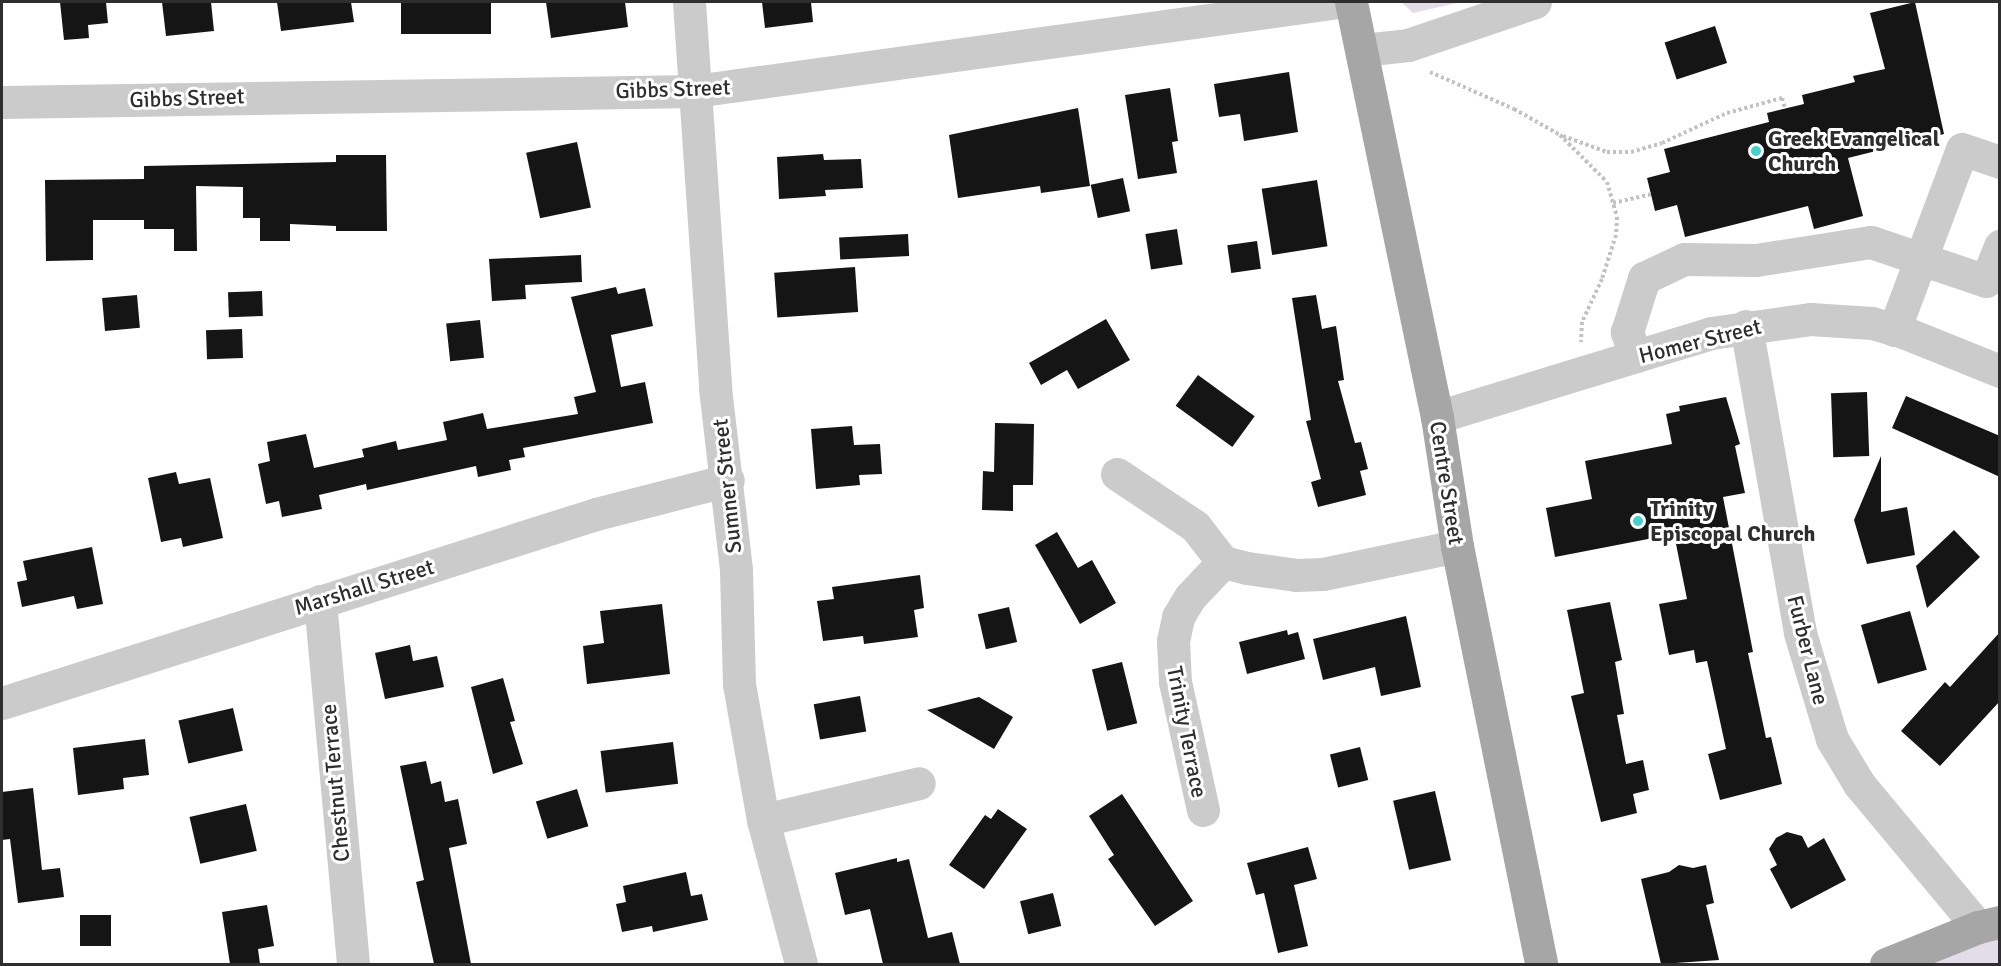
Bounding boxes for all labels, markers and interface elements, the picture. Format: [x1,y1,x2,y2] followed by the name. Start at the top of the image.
[615,74,731,104] street label: Gibbs Street
[129,83,245,113] street label: Gibbs Street
[1768,125,1940,176] place label: Greek Evangelical Church
[1749,144,1763,158] marker: Greek Evangelical Church
[1636,313,1764,369] street label: Homer Street
[707,417,747,555] street label: Sumner Street
[1424,419,1470,547] street label: Centre Street
[1650,495,1816,546] place label: Trinity Episcopal Church
[1631,514,1645,528] marker: Trinity Episcopal Church
[291,553,437,621] street label: Marshall Street
[1782,592,1834,708] street label: Furber Lane
[1161,664,1213,800] street label: Trinity Terrace
[315,703,355,863] street label: Chestnut Terrace

